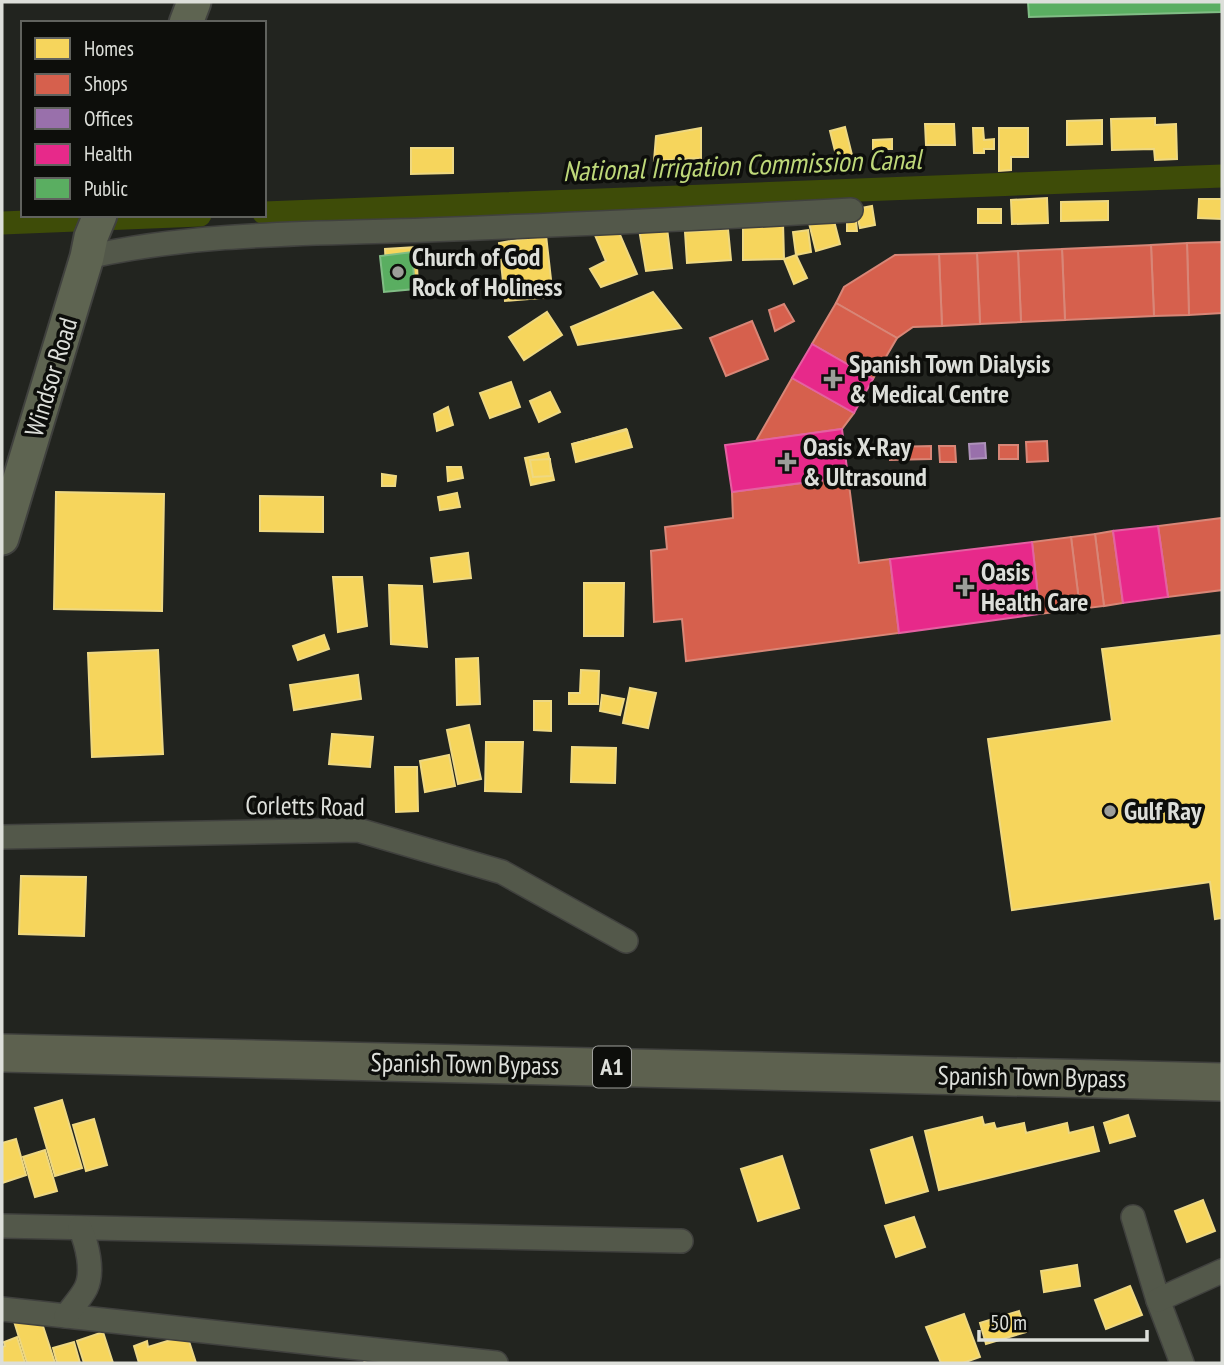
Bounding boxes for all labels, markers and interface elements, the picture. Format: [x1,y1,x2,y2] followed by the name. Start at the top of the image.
[21,21,266,217] legend
[84,35,134,62] text: Homes
[84,70,128,97] text: Shops
[84,105,133,132] text: Offices
[84,140,132,167] text: Health
[562,140,925,189] water label: National Irrigation Commission Canal
[84,175,129,202] text: Public
[412,240,562,303] place label: Church of God Rock of Holiness
[390,264,406,280] marker: Church of God Rock of Holiness
[17,313,84,440] street label: Windsor Road
[849,347,1050,410] place label: Spanish Town Dialysis & Medical Centre
[823,369,843,389] marker: Spanish Town Dialysis & Medical Centre
[803,430,927,493] place label: Oasis X-Ray & Ultrasound
[777,452,797,472] marker: Oasis X-Ray & Ultrasound
[981,555,1088,618] place label: Oasis Health Care
[955,577,975,597] marker: Oasis Health Care
[245,788,365,823] street label: Corletts Road
[1124,794,1202,827] place label: Gulf Ray
[1102,803,1118,819] marker: Gulf Ray
[370,1045,560,1082] street label: Spanish Town Bypass
[593,1046,631,1087] road number: A1
[937,1058,1127,1095] street label: Spanish Town Bypass
[979,1298,1147,1342] scale bar
[990,1309,1027,1336] text: 50 m

